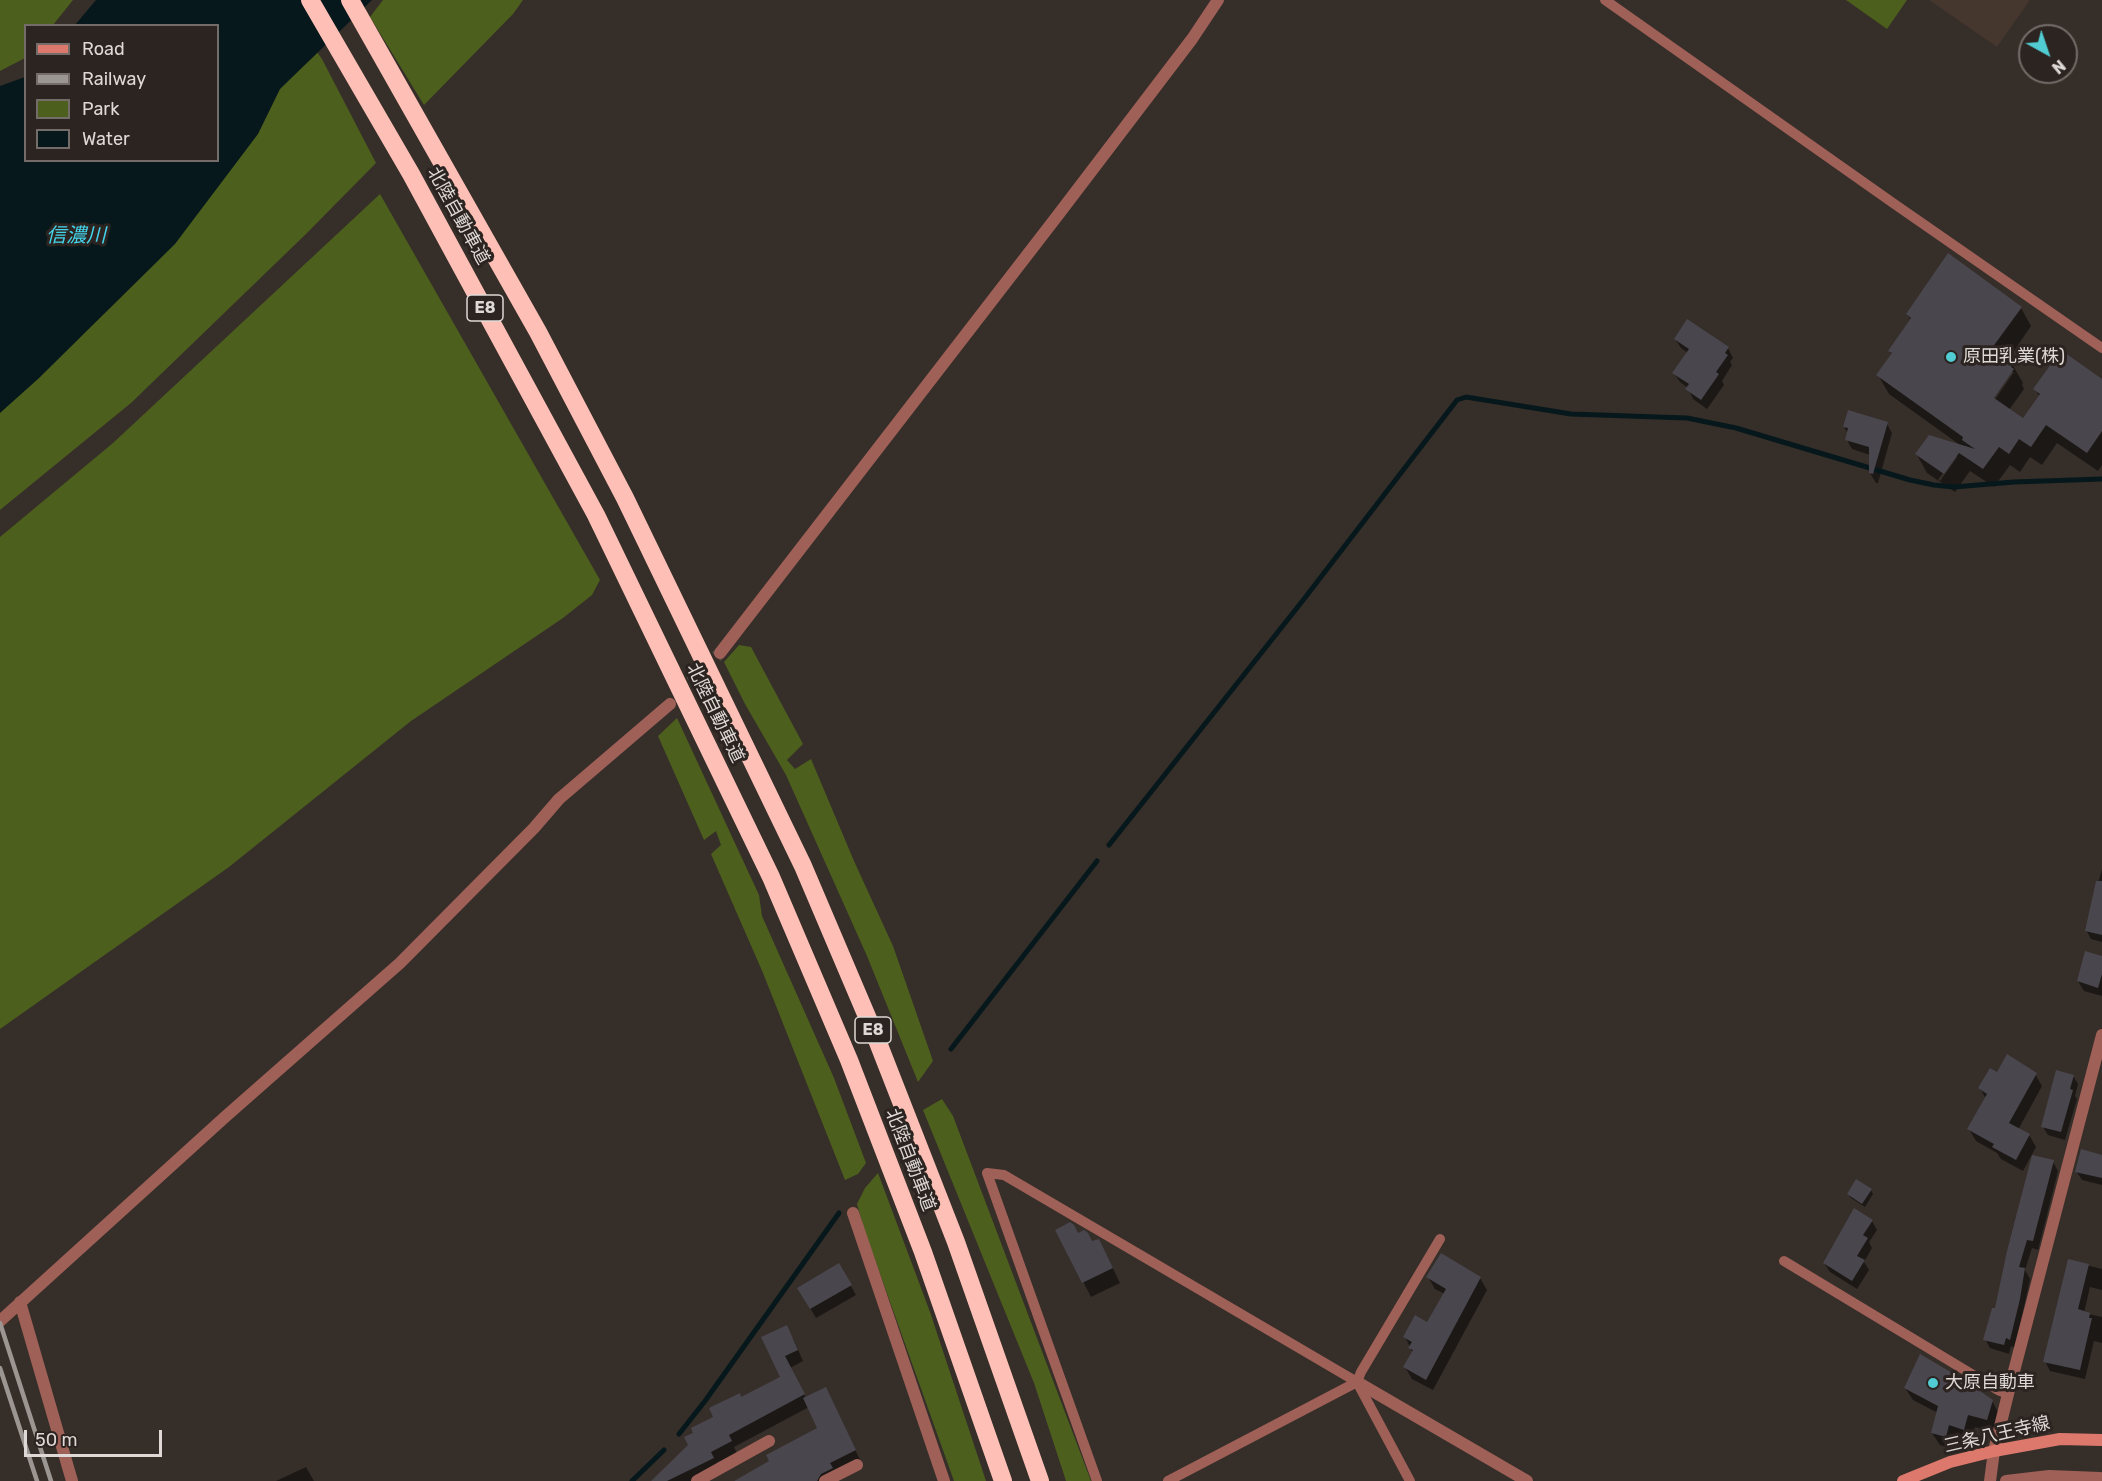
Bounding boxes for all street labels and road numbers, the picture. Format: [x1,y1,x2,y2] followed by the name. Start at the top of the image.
[422,164,494,268] street label: 北陸自動車道
[467,295,503,321] road number: E8
[682,660,748,766] street label: 北陸自動車道
[855,1017,891,1043] road number: E8
[881,1106,939,1214] street label: 北陸自動車道
[1942,1412,2052,1458] street label: 三条八王寺線

